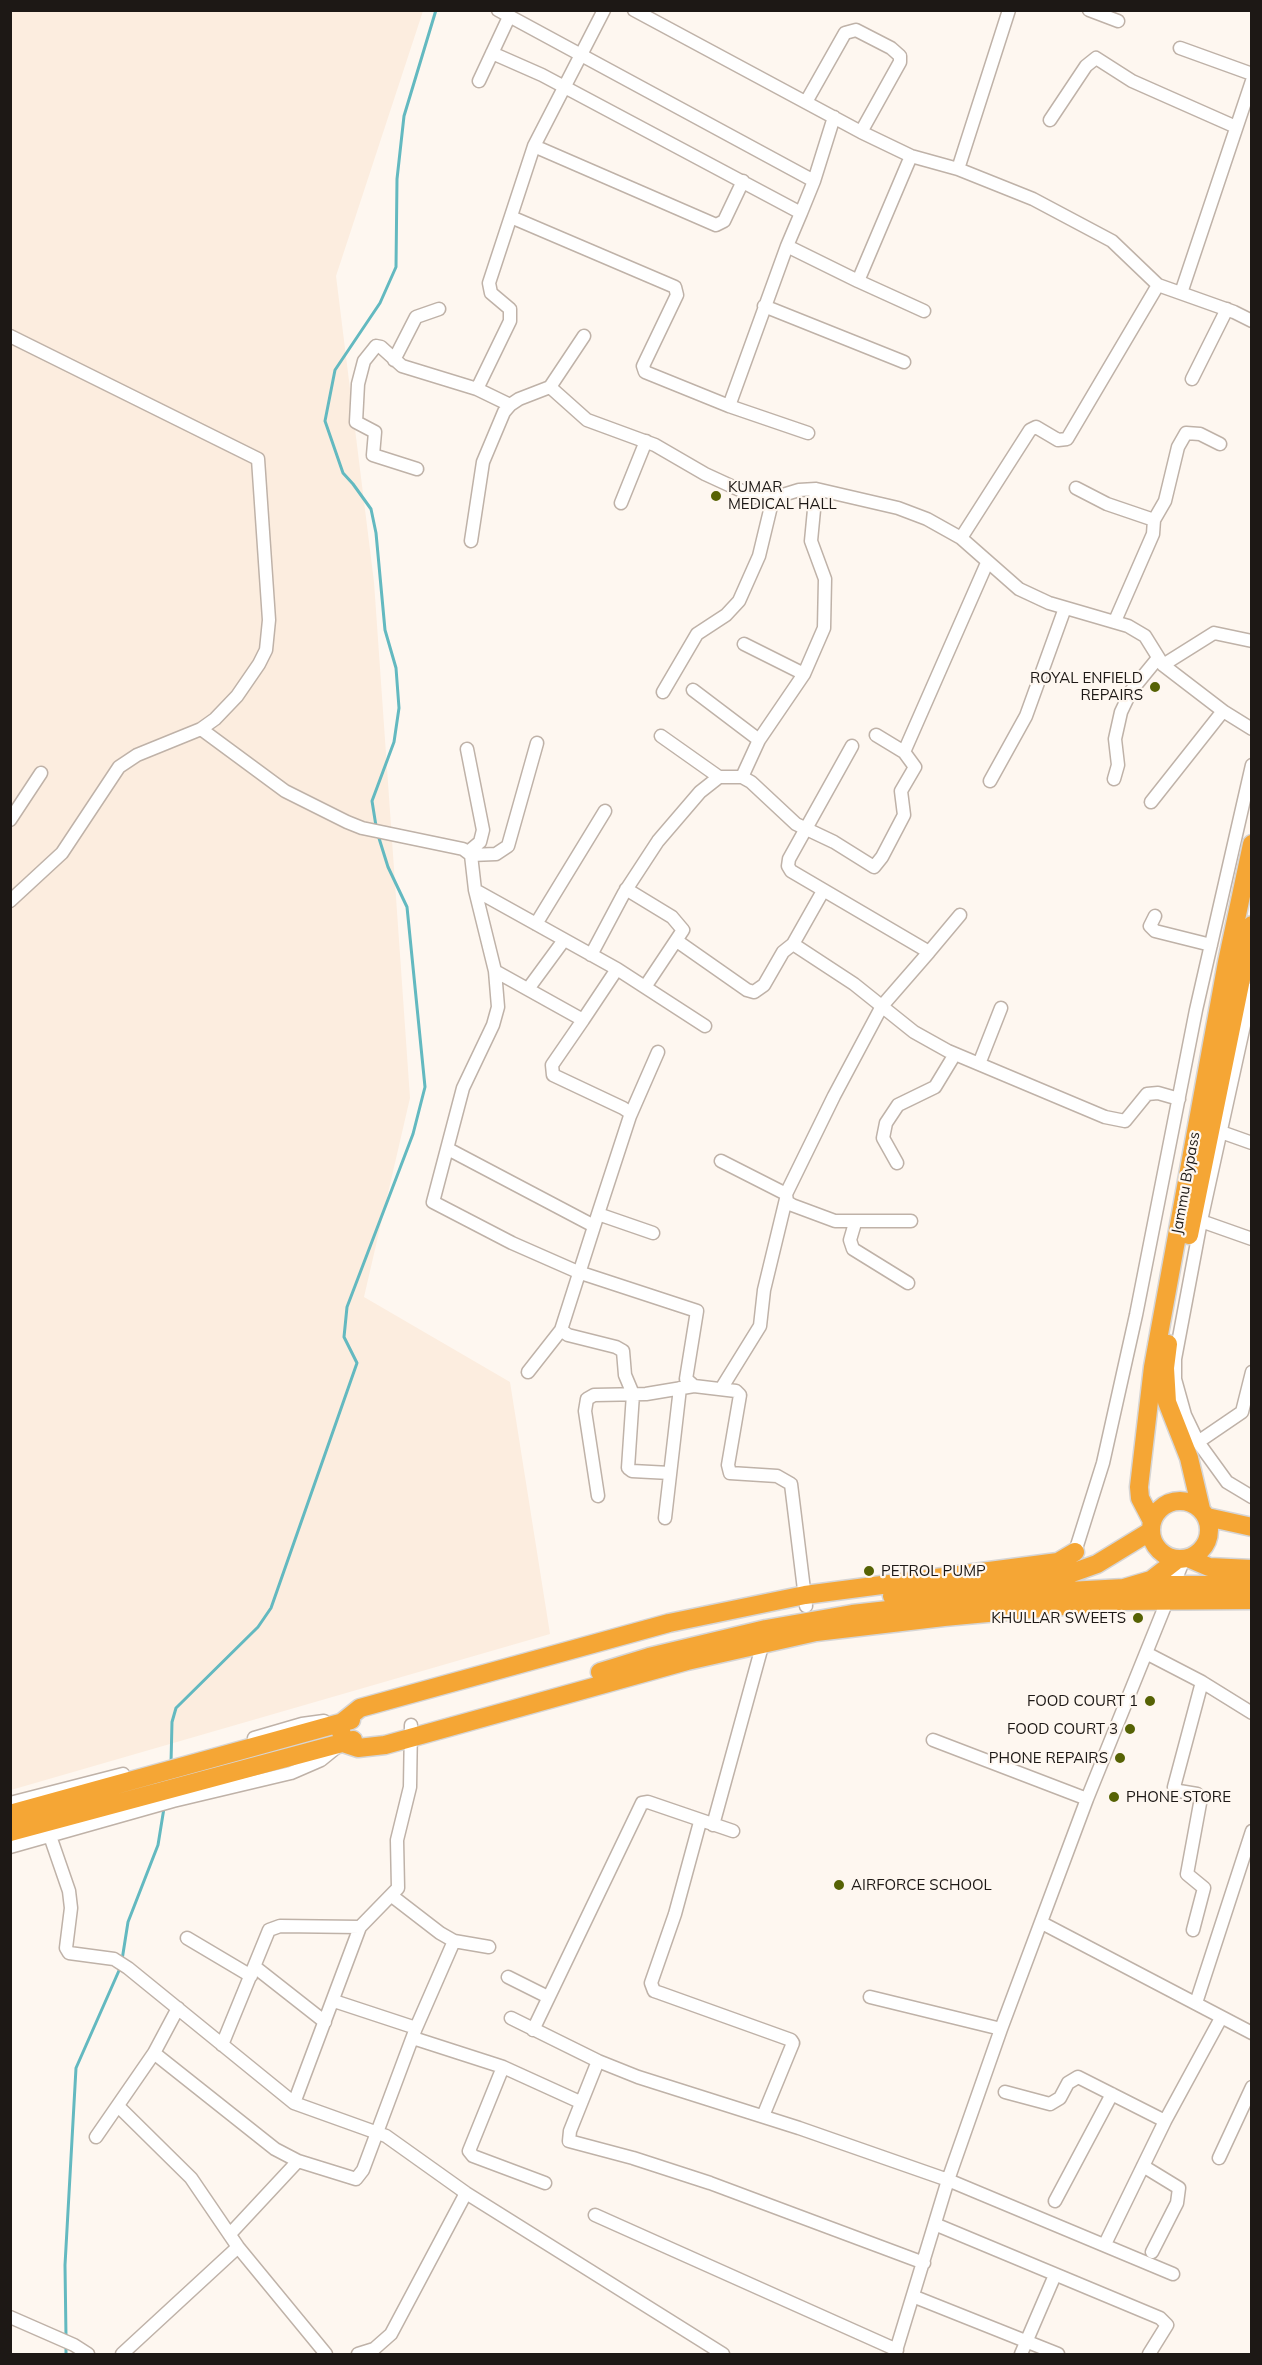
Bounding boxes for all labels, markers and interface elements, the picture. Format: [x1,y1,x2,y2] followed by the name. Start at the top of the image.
[728,478,837,513] place label: KUMAR MEDICAL HALL
[709,489,723,503] marker: KUMAR MEDICAL HALL
[1030,669,1143,704] place label: ROYAL ENFIELD REPAIRS
[1148,680,1162,694] marker: ROYAL ENFIELD REPAIRS
[1168,1130,1204,1236] street label: Jammu Bypass
[881,1562,986,1580] place label: PETROL PUMP
[862,1564,876,1578] marker: PETROL PUMP
[991,1609,1126,1627] place label: KHULLAR SWEETS
[1131,1611,1145,1625] marker: KHULLAR SWEETS
[1027,1692,1138,1710] place label: FOOD COURT 1
[1143,1694,1157,1708] marker: FOOD COURT 1
[1007,1720,1118,1738] place label: FOOD COURT 3
[1123,1722,1137,1736] marker: FOOD COURT 3
[989,1749,1108,1767] place label: PHONE REPAIRS
[1113,1751,1127,1765] marker: PHONE REPAIRS
[1126,1788,1231,1806] place label: PHONE STORE
[1107,1790,1121,1804] marker: PHONE STORE
[851,1876,992,1894] place label: AIRFORCE SCHOOL
[832,1878,846,1892] marker: AIRFORCE SCHOOL

